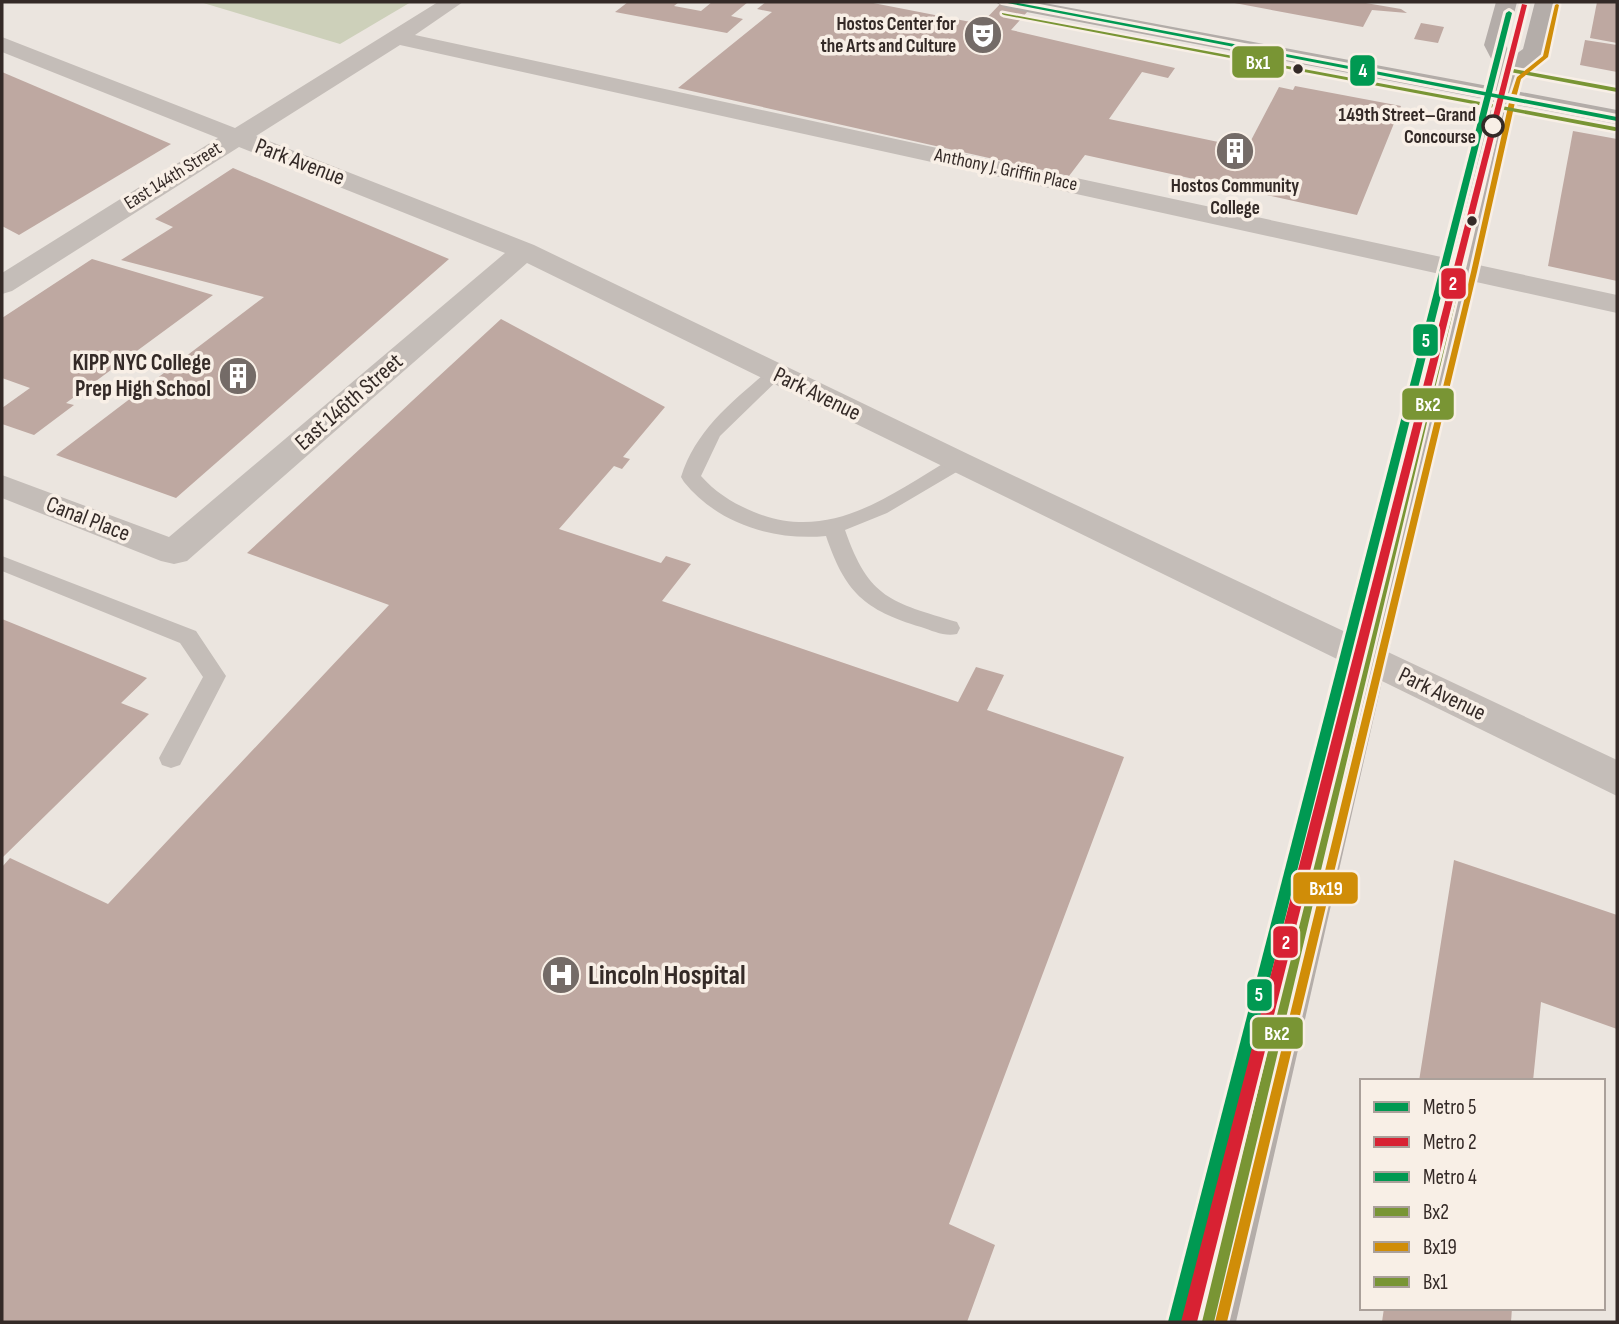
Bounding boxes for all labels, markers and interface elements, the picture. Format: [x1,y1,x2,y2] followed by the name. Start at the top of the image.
[821,13,956,58] place label: Hostos Center for the Arts and Culture
[962,14,1004,56] theatre icon: Hostos Center for the Arts and Culture
[1231,45,1285,79] line badge: Bx1
[1246,52,1271,75] text: Bx1
[1349,54,1376,87] line badge: 4
[1359,60,1368,83] text: 4
[1291,62,1305,76] unlabelled marker
[1339,104,1476,149] place label: 149th Street–Grand Concourse
[1482,115,1504,137] marker: 149th Street–Grand Concourse
[1214,130,1256,172] building icon: Hostos Community College
[251,132,349,192] street label: Park Avenue
[120,137,226,215] street label: East 144th Street
[932,143,1079,196] street label: Anthony J. Griffin Place
[1171,175,1299,220] place label: Hostos Community College
[1465,214,1479,228] unlabelled marker
[1440,267,1467,300] line badge: 2
[1449,273,1457,296] text: 2
[1412,323,1439,357] line badge: 5
[1422,330,1430,353] text: 5
[289,348,409,456] street label: East 146th Street
[72,349,211,403] place label: KIPP NYC College Prep High School
[217,355,259,397] building icon: KIPP NYC College Prep High School
[769,361,865,427] street label: Park Avenue
[1401,387,1455,421] line badge: Bx2
[1415,394,1441,417] text: Bx2
[42,490,134,548] street label: Canal Place
[1394,661,1490,727] street label: Park Avenue
[1292,871,1359,905] line badge: Bx19
[1309,878,1343,901] text: Bx19
[1272,925,1299,959] line badge: 2
[1282,932,1290,955] text: 2
[540,954,582,996] hospital icon: Lincoln Hospital
[588,959,746,992] place label: Lincoln Hospital
[1246,978,1273,1012] line badge: 5
[1255,984,1263,1007] text: 5
[1251,1016,1304,1050] line badge: Bx2
[1264,1023,1290,1046] text: Bx2
[1360,1079,1605,1310] legend
[1423,1095,1476,1120] text: Metro 5
[1423,1130,1477,1155] text: Metro 2
[1423,1165,1477,1190] text: Metro 4
[1423,1200,1449,1225] text: Bx2
[1423,1235,1457,1260] text: Bx19
[1423,1270,1448,1295] text: Bx1

